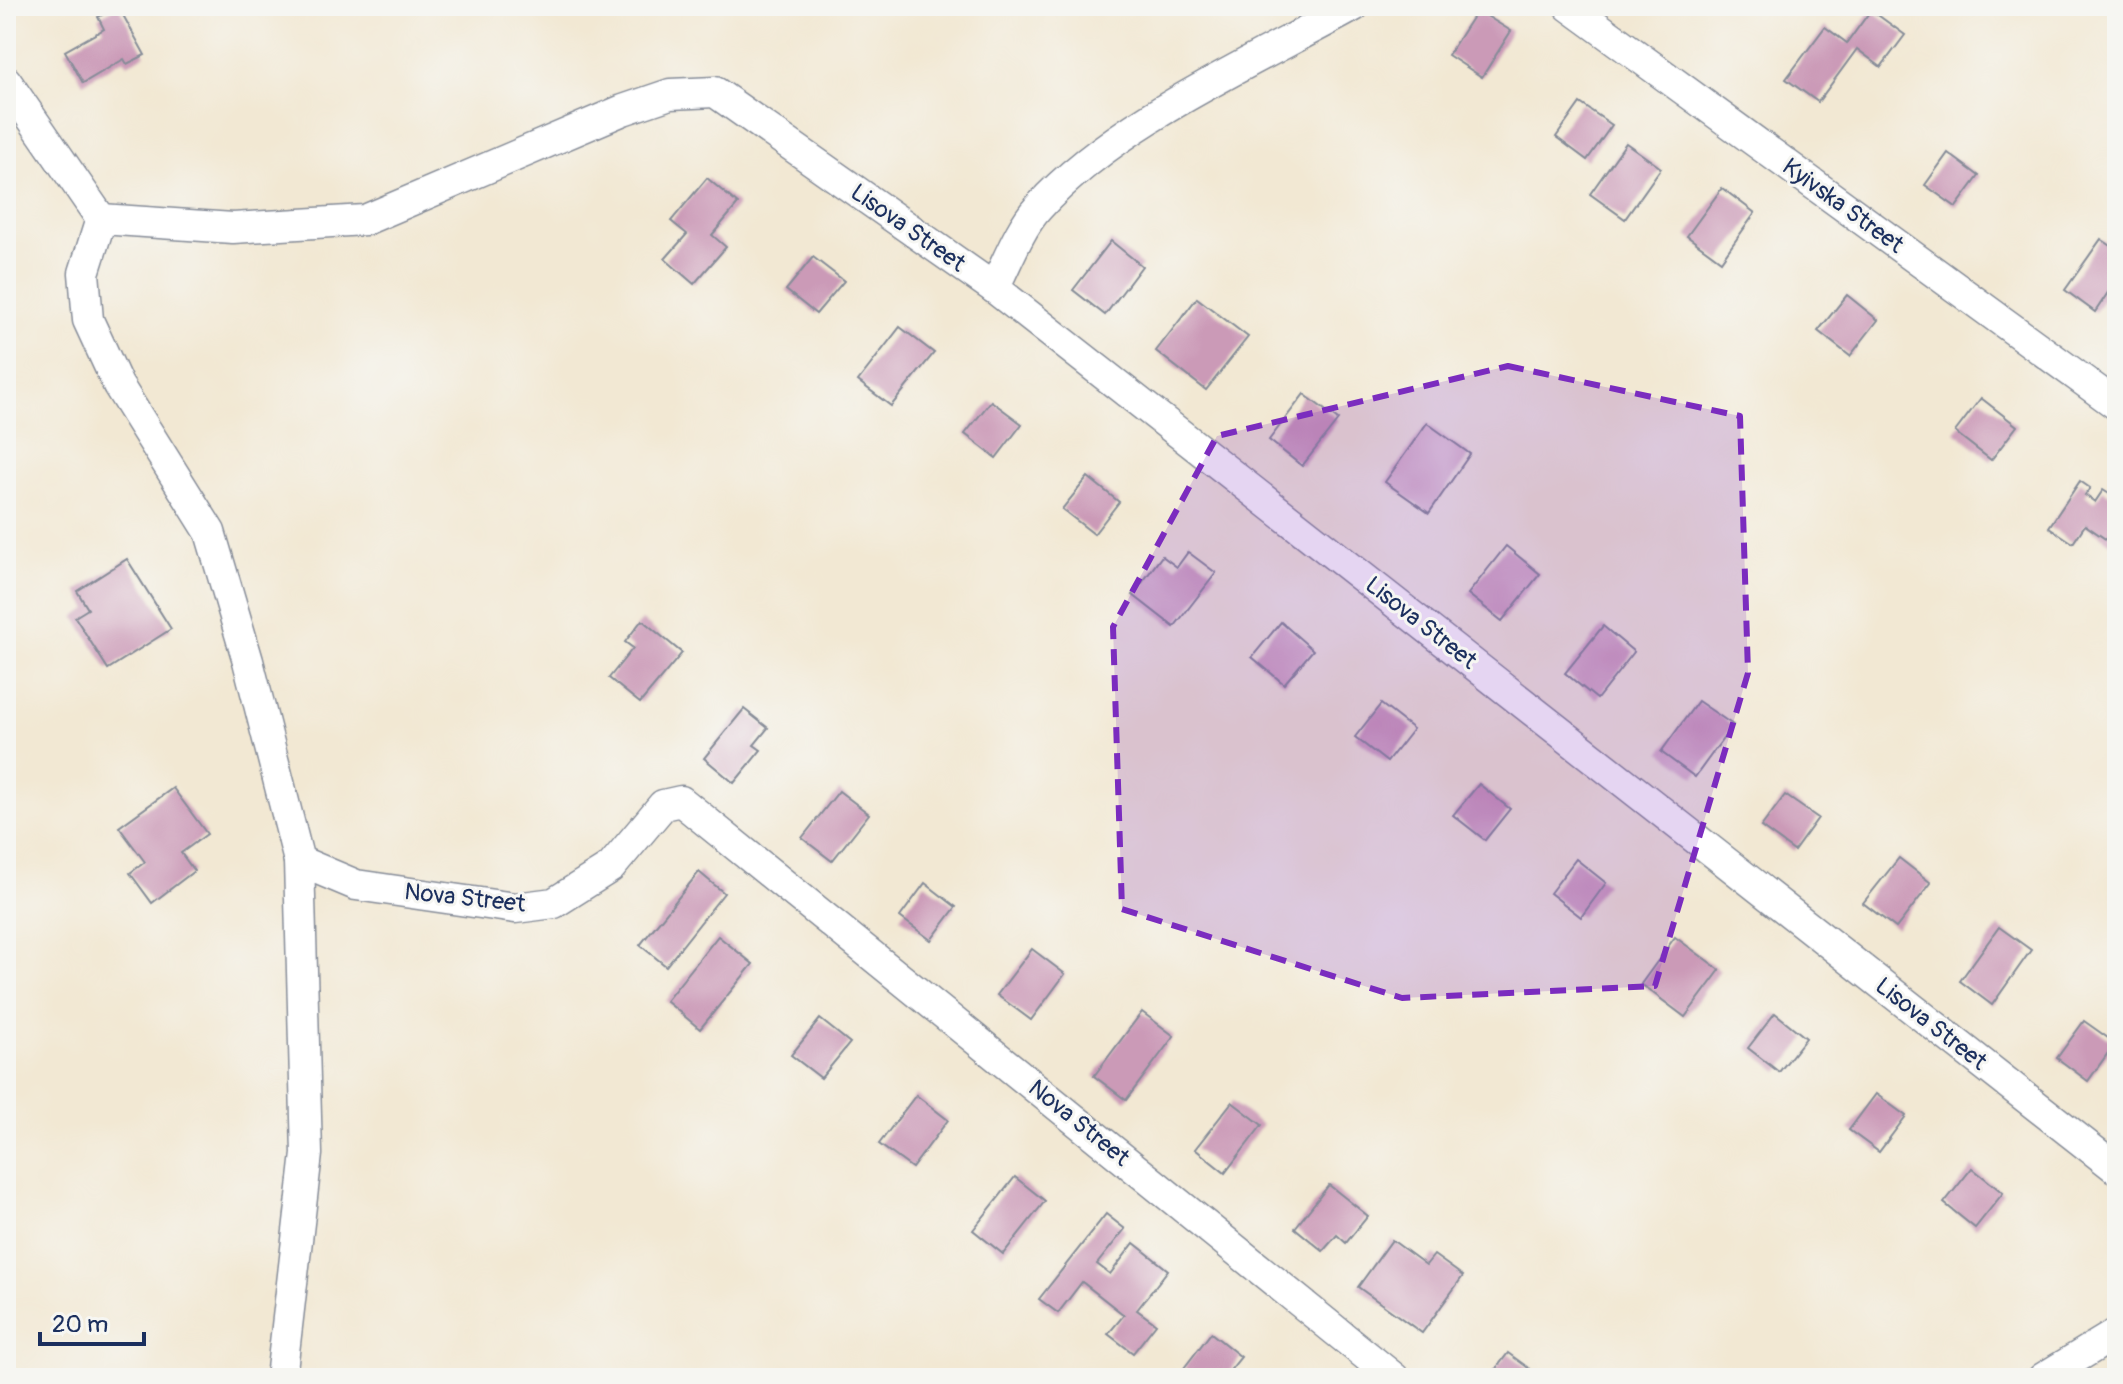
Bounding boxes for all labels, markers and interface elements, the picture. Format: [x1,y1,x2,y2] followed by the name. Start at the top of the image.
[1777,152,1910,260] street label: Kyivska Street
[845,178,971,278] street label: Lisova Street
[1359,570,1483,676] street label: Lisova Street
[403,877,527,919] street label: Nova Street
[1869,971,1993,1077] street label: Lisova Street
[1023,1074,1136,1173] street label: Nova Street
[40,1296,144,1346] scale bar
[52,1310,108,1339] text: 20 m

